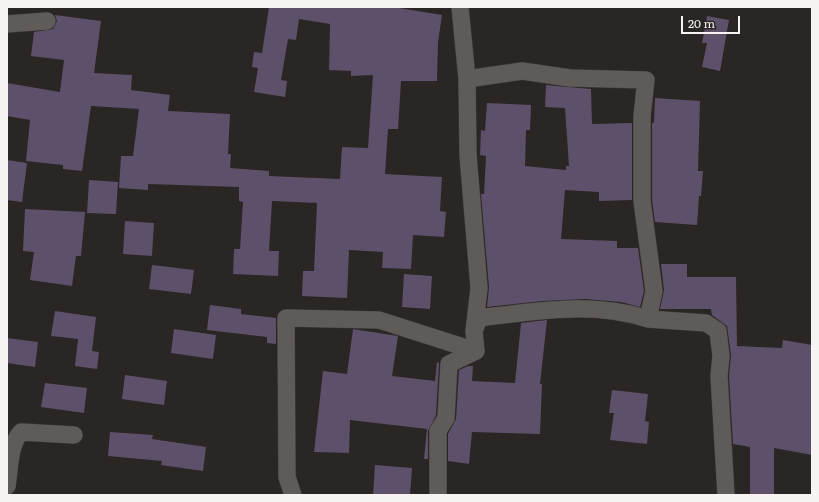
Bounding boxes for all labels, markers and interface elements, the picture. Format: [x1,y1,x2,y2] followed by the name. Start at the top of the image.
[683,8,742,34] scale bar
[688,14,715,32] text: 20 m

